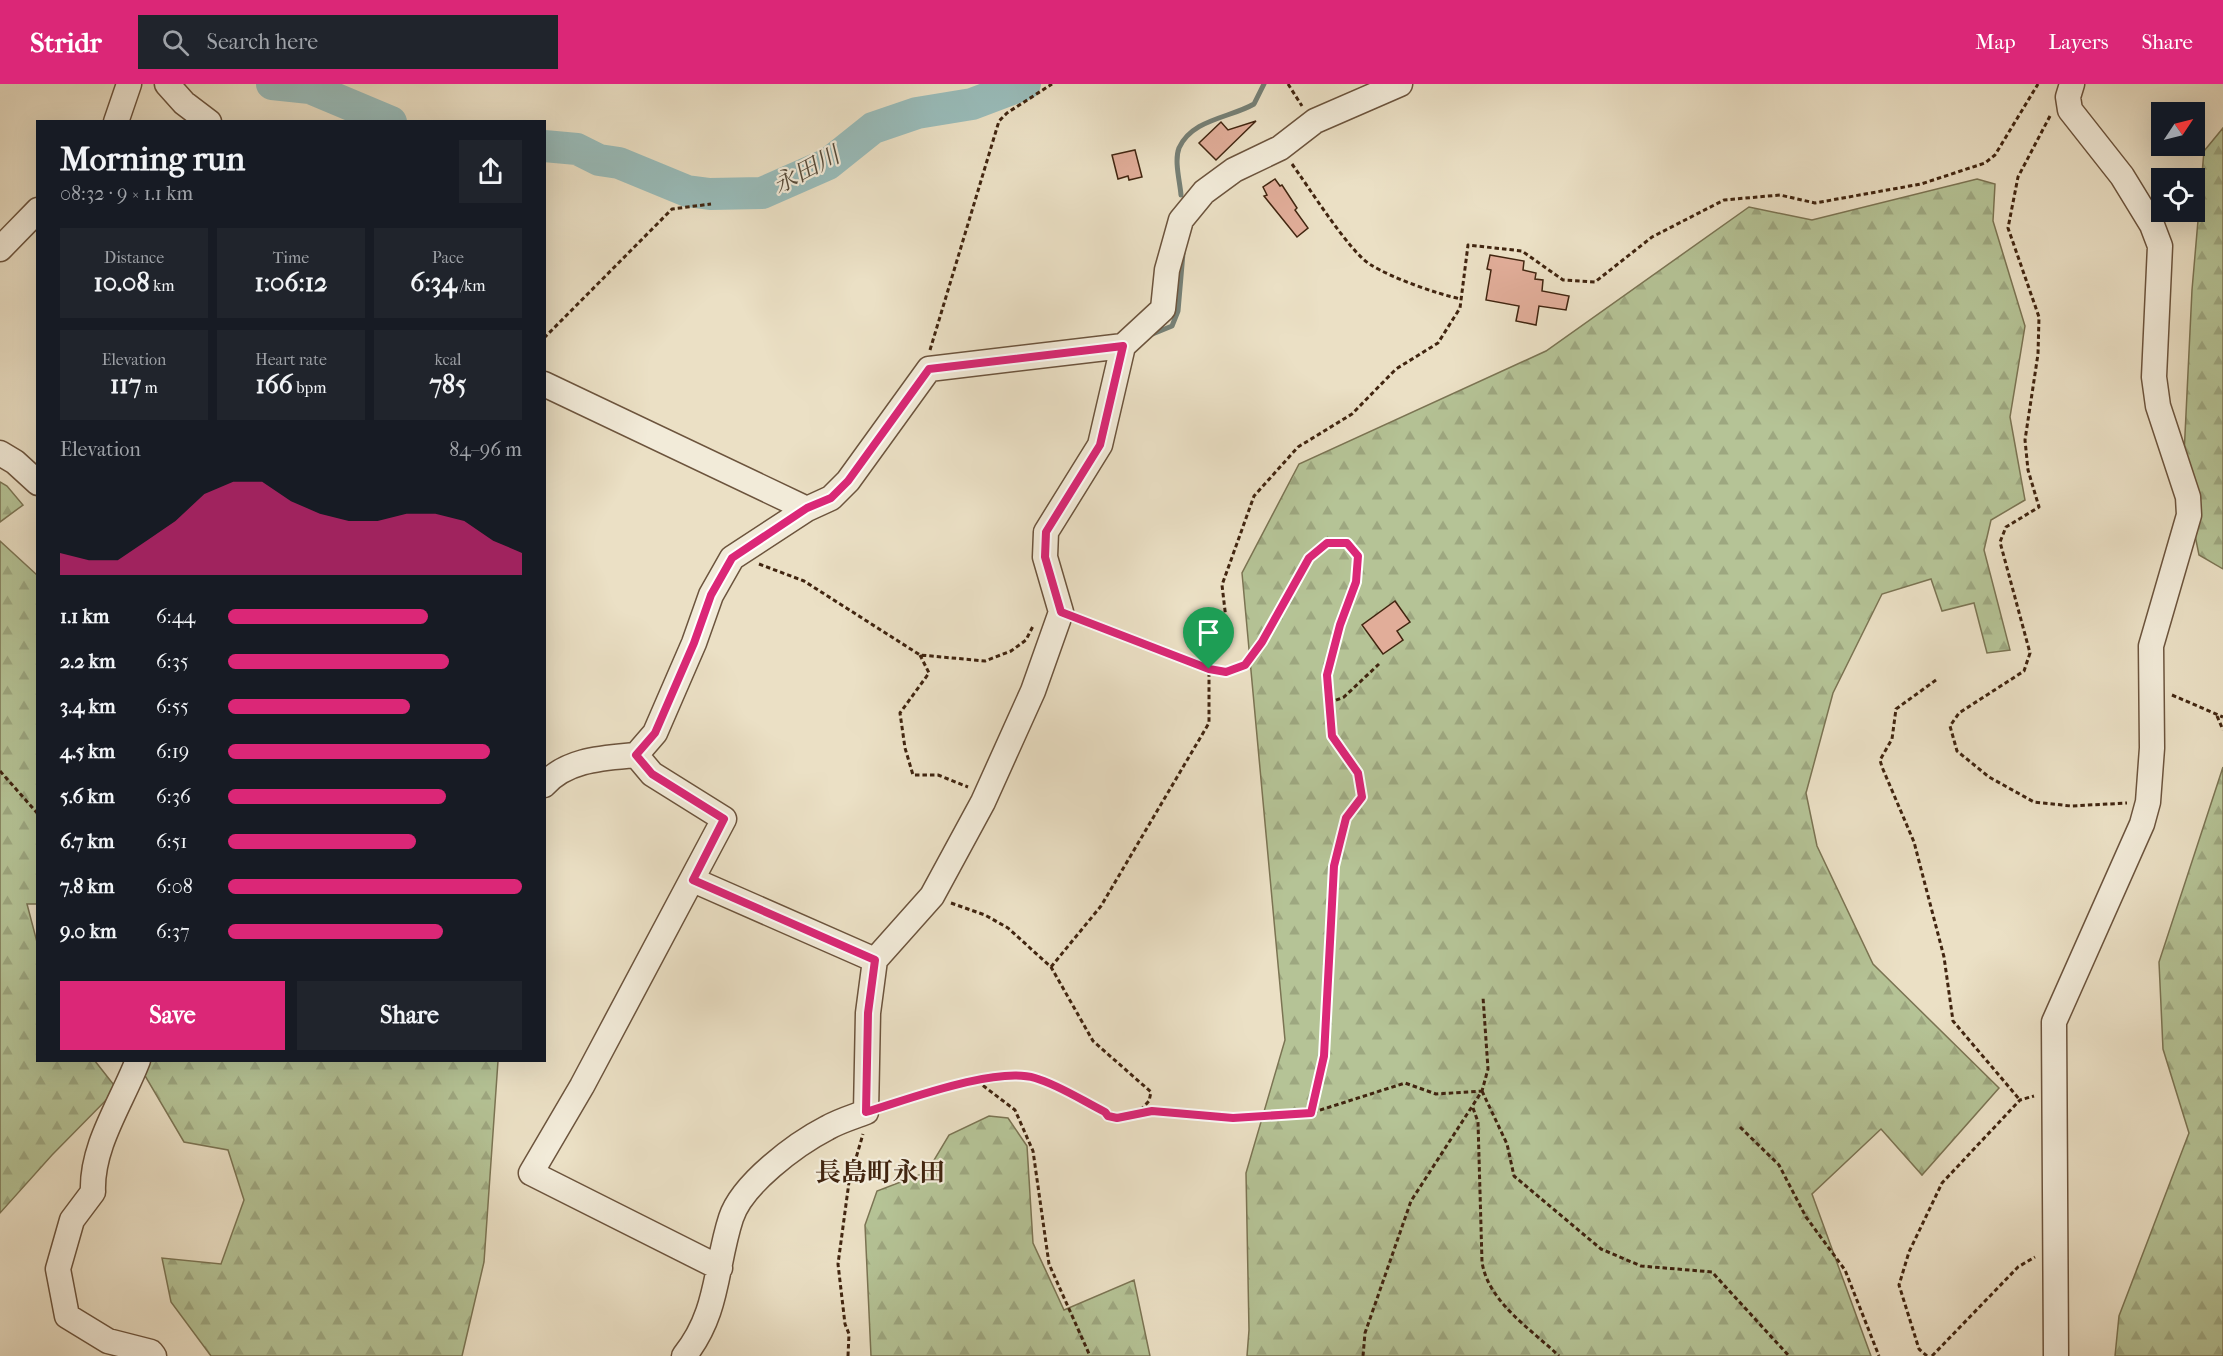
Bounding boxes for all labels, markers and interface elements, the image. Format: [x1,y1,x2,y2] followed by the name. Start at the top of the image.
[138,15,558,69] search box
[30,26,102,59] text: Stridr
[159,26,192,59] icon: search
[207,29,318,55] text: Search here
[1975,30,2016,54] text: Map
[2049,30,2108,54] text: Layers
[2141,30,2193,54] text: Share
[2151,102,2205,156] north arrow
[2151,102,2205,222] map controls
[768,139,847,199] water label: 永田川
[60,140,245,179] text: Morning run
[459,140,522,203] button: share
[2151,168,2205,222] button: locate
[60,182,193,205] text: 08:32 · 9 × 1.1 km
[104,248,164,267] text: Distance
[273,248,309,267] text: Time
[432,248,464,267] text: Pace
[94,267,149,298] text: 10.08
[255,267,327,298] text: 1:06:12
[410,267,457,298] text: 6:34
[149,276,174,295] text: km
[457,276,486,295] text: /km
[102,350,166,369] text: Elevation
[255,350,327,369] text: Heart rate
[435,350,461,369] text: kcal
[110,369,141,400] text: 117
[255,369,293,400] text: 166
[430,369,466,400] text: 785
[141,378,158,397] text: m
[293,378,327,397] text: bpm
[60,438,141,461] text: Elevation
[449,438,522,461] text: 84–96 m
[60,605,109,628] text: 1.1 km
[156,605,195,628] text: 6:44
[1183,607,1234,669] pin
[1192,616,1225,649] icon: arrive
[60,650,116,673] text: 2.2 km
[156,650,189,673] text: 6:35
[60,695,116,718] text: 3.4 km
[156,695,189,718] text: 6:55
[60,740,115,763] text: 4.5 km
[156,740,189,763] text: 6:19
[60,785,115,808] text: 5.6 km
[156,785,191,808] text: 6:36
[60,830,114,853] text: 6.7 km
[156,830,187,853] text: 6:51
[60,875,114,898] text: 7.8 km
[156,875,193,898] text: 6:08
[60,920,117,943] text: 9.0 km
[156,920,190,943] text: 6:37
[60,981,285,1050] button: Save
[297,981,522,1050] button: Share
[815,1157,945,1188] district label: 長島町永田

